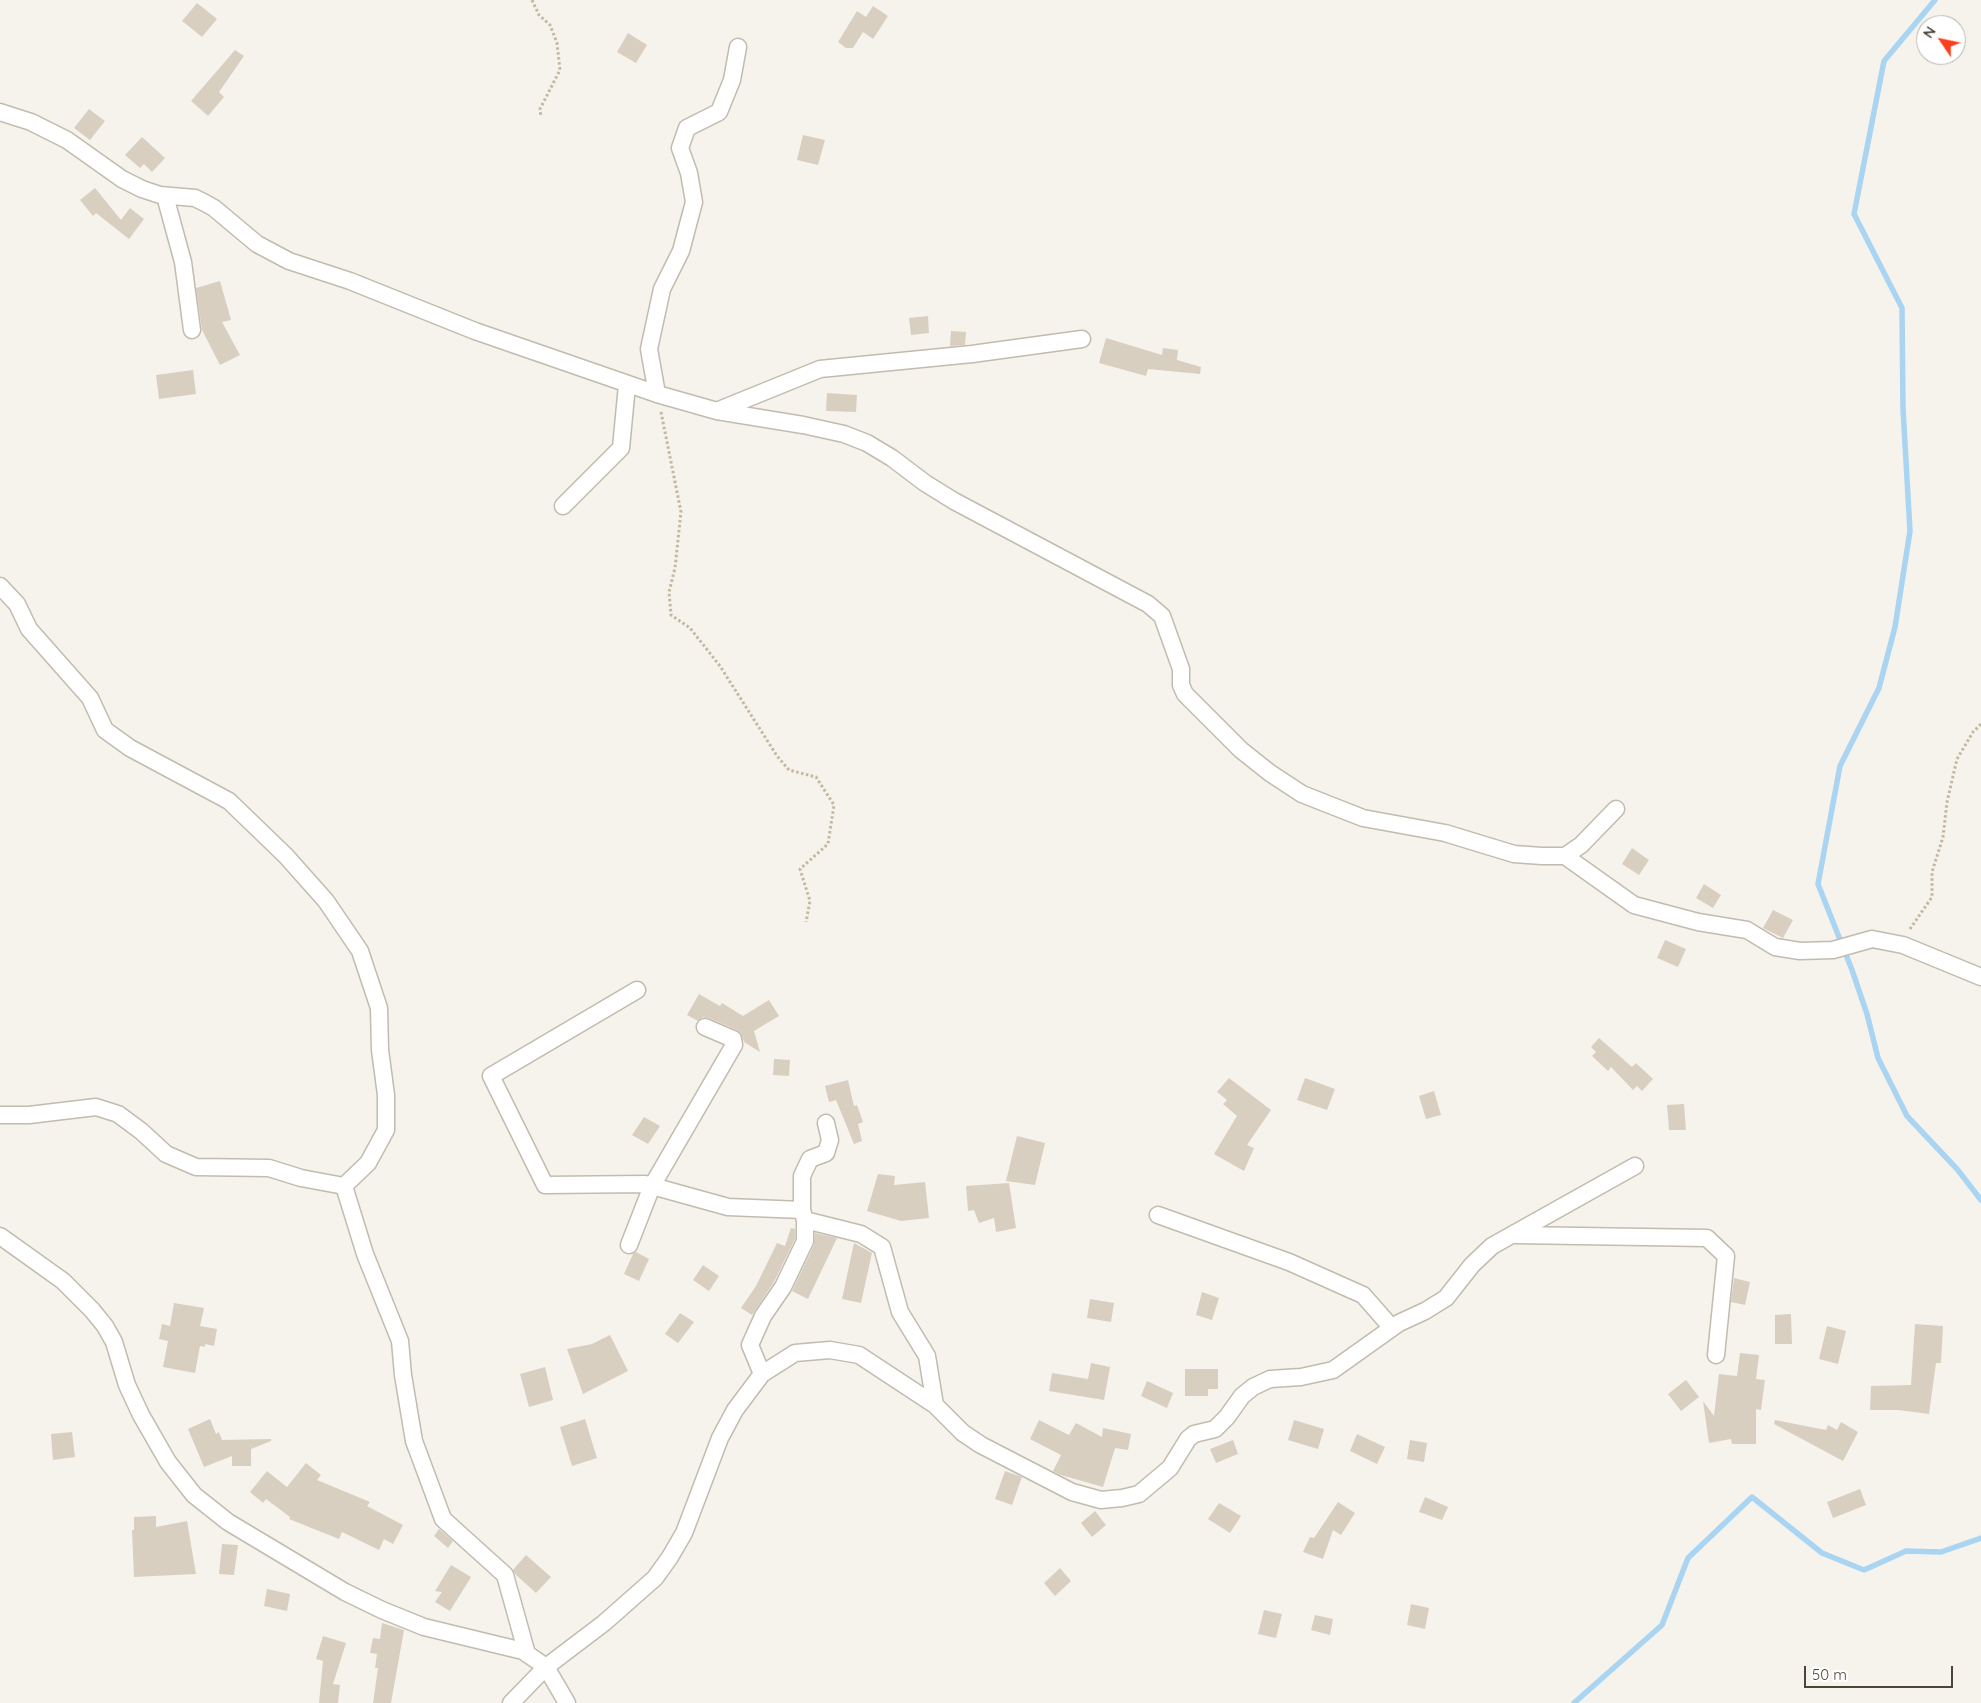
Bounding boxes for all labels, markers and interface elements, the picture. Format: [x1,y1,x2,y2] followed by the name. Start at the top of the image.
[1916,15,1966,65] north arrow
[1919,23,1940,41] text: N
[1806,1656,1955,1688] scale bar
[1812,1665,1847,1684] text: 50 m

